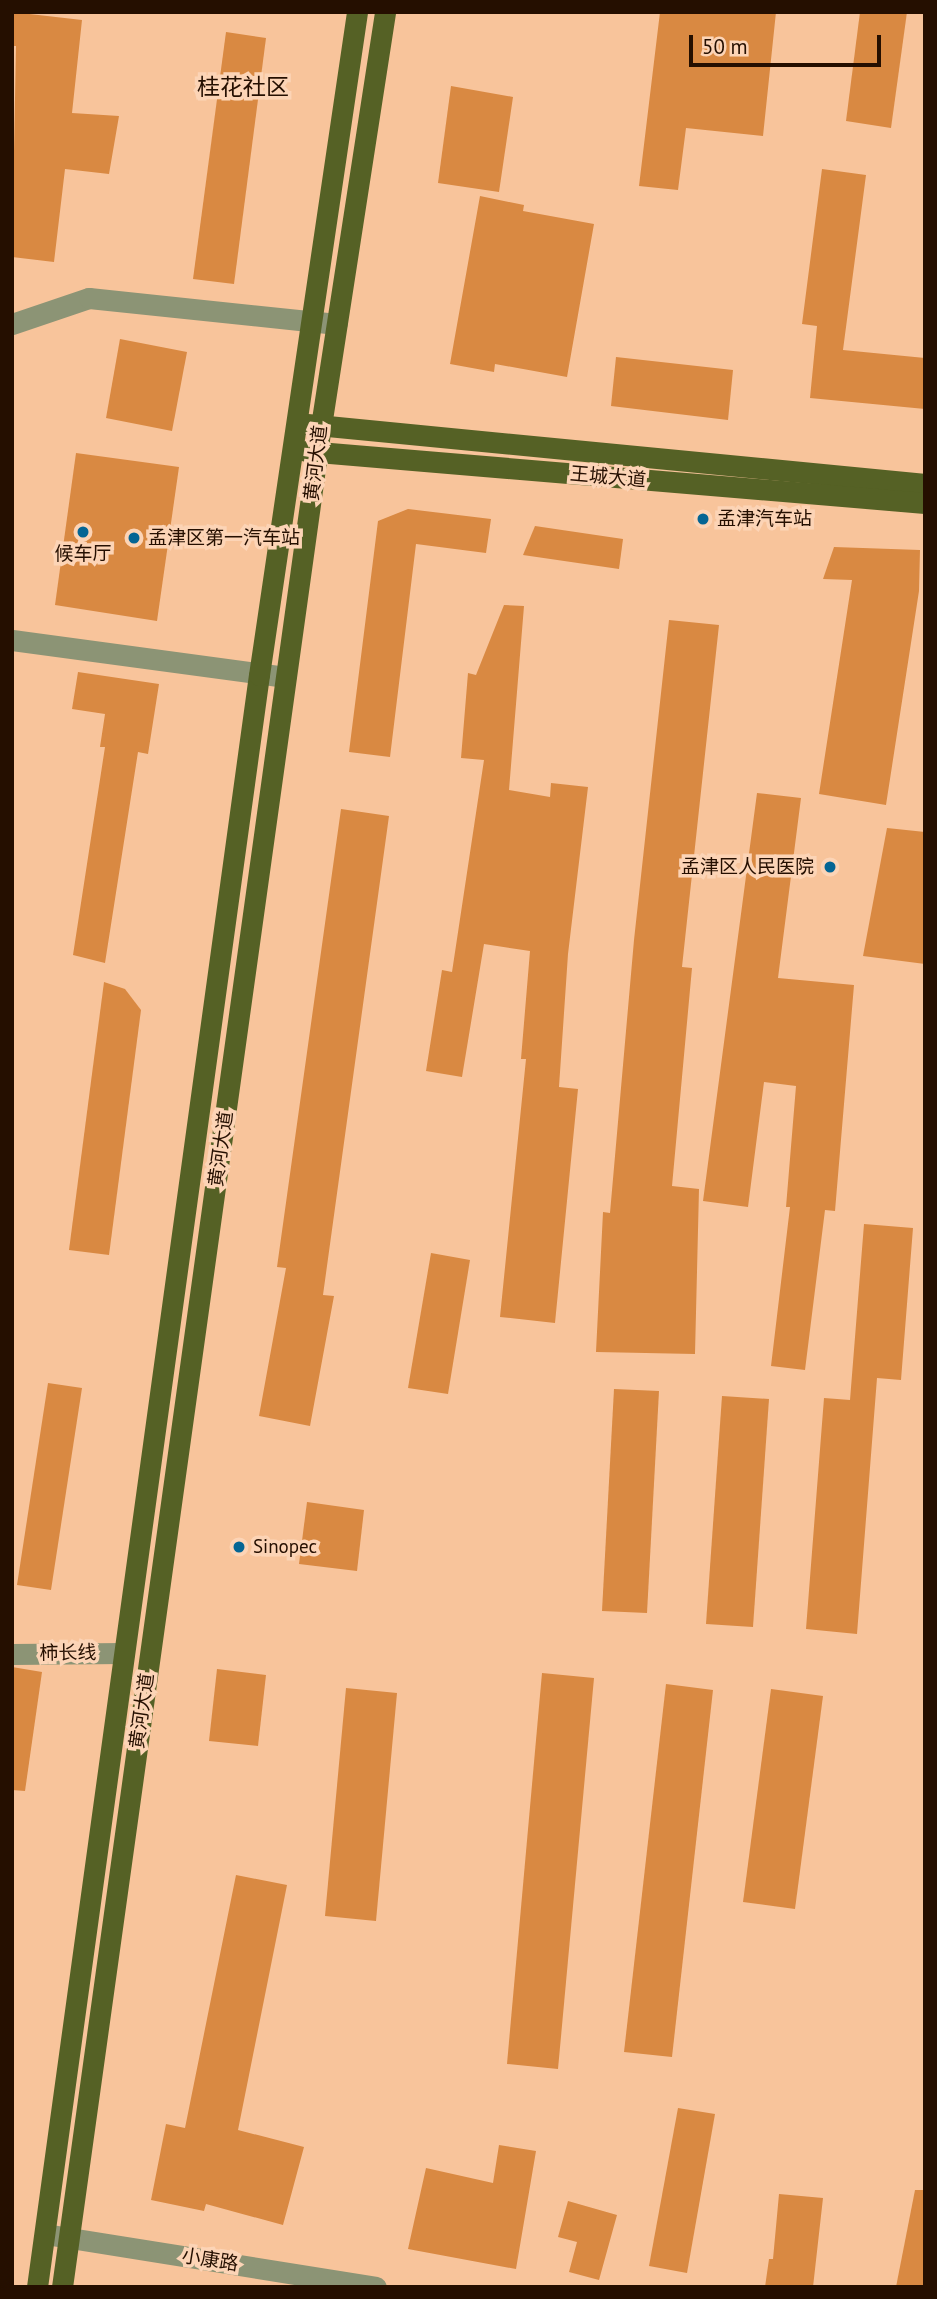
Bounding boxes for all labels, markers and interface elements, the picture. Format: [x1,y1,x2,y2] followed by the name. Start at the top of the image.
[692,21,884,65] scale bar
[702,33,748,60] text: 50 m
[197,73,289,101] district label: 桂花社区
[300,424,332,502] street label: 黄河大道
[569,462,647,492] street label: 王城大道
[717,508,812,530] place label: 孟津汽车站
[695,511,711,527] marker: 孟津汽车站
[75,524,91,540] marker: 候车厅
[148,527,300,549] place label: 孟津区第一汽车站
[126,530,142,546] marker: 孟津区第一汽车站
[55,543,111,565] place label: 候车厅
[681,856,814,878] place label: 孟津区人民医院
[820,857,840,877] marker: 孟津区人民医院
[204,1110,238,1188] street label: 黄河大道
[253,1536,317,1558] place label: Sinopec
[231,1539,247,1555] marker: Sinopec
[39,1641,97,1665] street label: 柿长线
[125,1672,159,1750] street label: 黄河大道
[180,2244,240,2276] street label: 小康路

